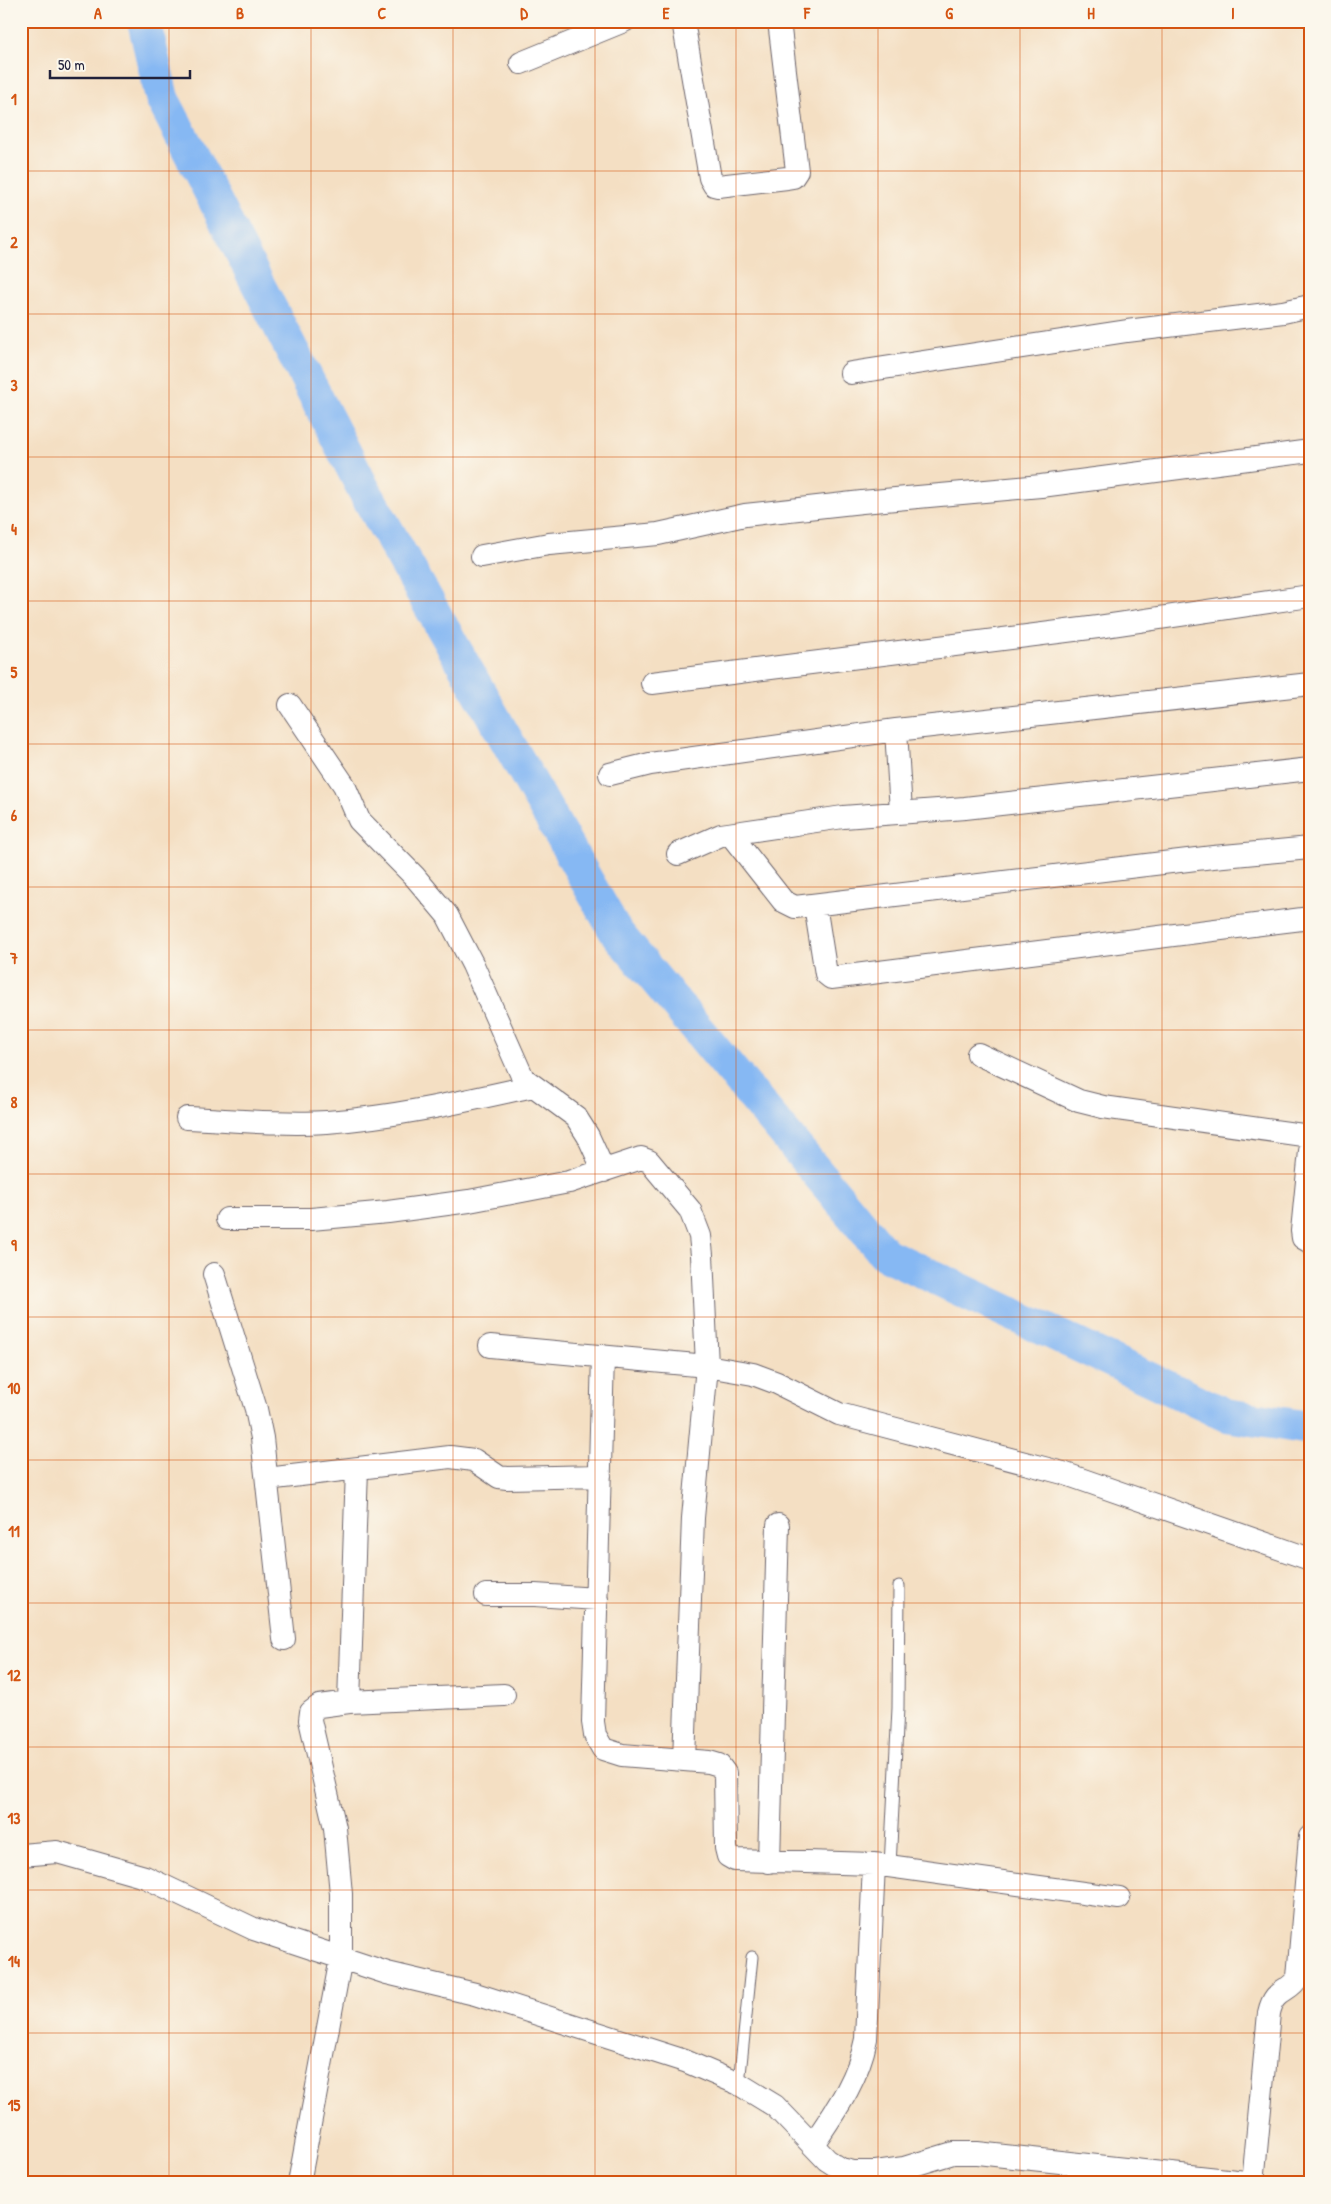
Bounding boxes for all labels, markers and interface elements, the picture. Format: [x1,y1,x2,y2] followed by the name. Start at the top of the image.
[94,2,102,24] text: A
[236,2,244,24] text: B
[378,2,387,24] text: C
[520,2,528,24] text: D
[662,2,670,24] text: E
[803,2,811,24] text: F
[945,2,953,24] text: G
[1087,2,1095,24] text: H
[1231,2,1235,24] text: I
[50,48,190,80] scale bar
[58,54,85,75] text: 50 m
[11,88,17,110] text: 1
[10,231,18,253] text: 2
[10,374,18,396] text: 3
[11,518,17,540] text: 4
[11,661,18,683] text: 5
[11,804,18,826] text: 6
[9,947,18,969] text: 7
[11,1091,18,1113] text: 8
[11,1234,17,1256] text: 9
[8,1377,20,1399] text: 10
[8,1520,20,1542] text: 11
[7,1664,21,1686] text: 12
[8,1807,20,1829] text: 13
[8,1950,20,1972] text: 14
[8,2094,21,2116] text: 15

